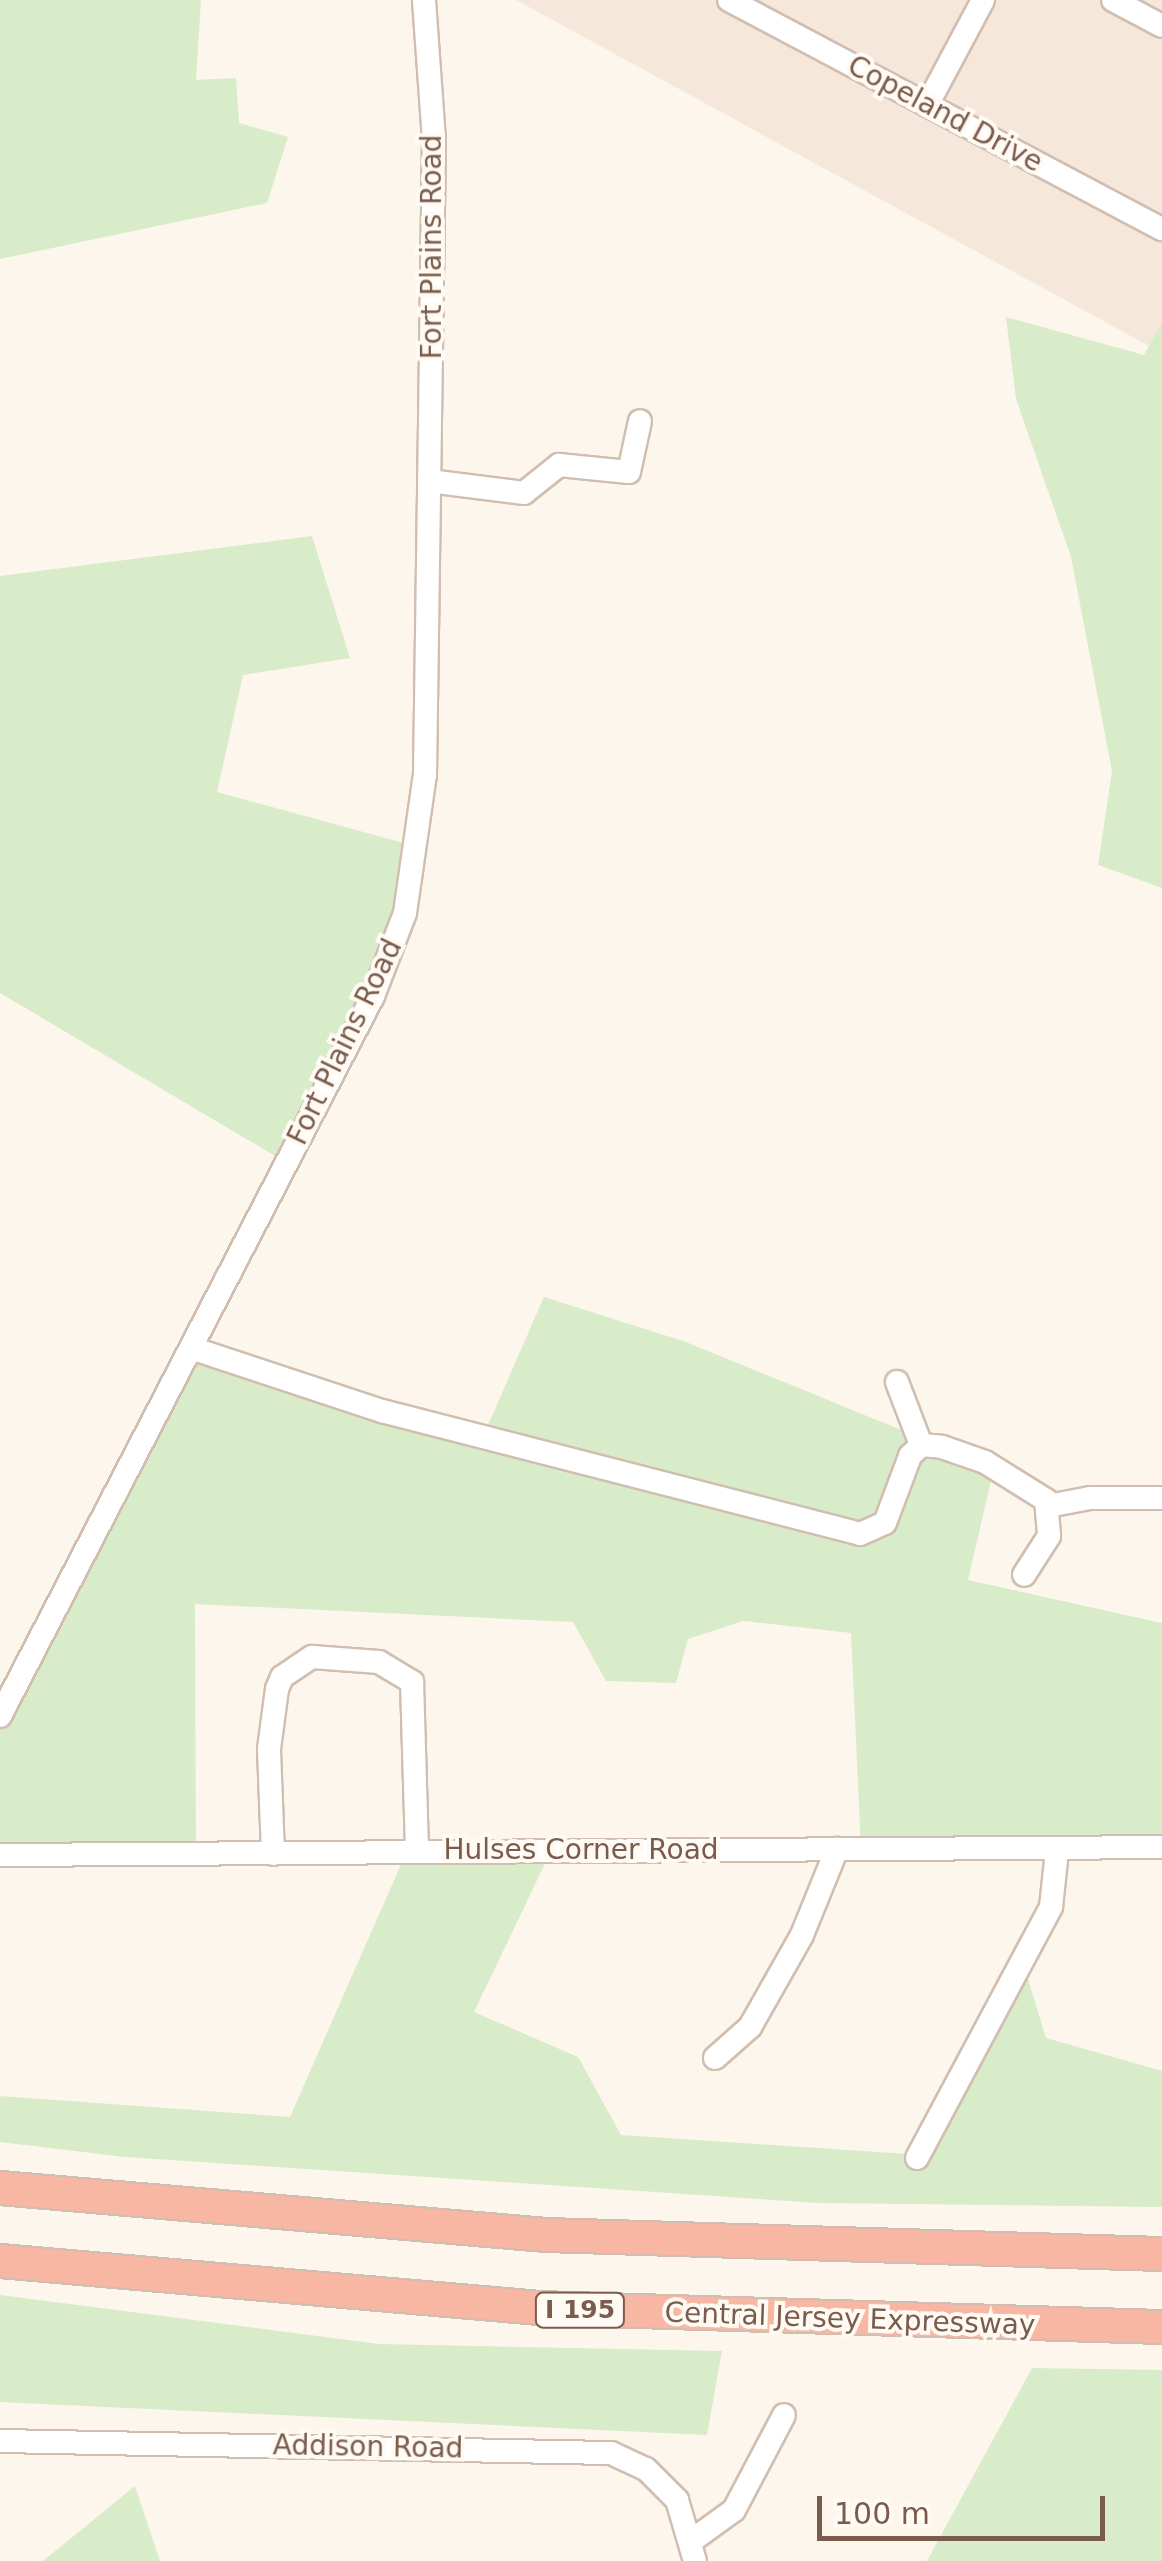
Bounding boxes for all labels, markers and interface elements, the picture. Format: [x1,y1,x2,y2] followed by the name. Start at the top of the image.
[842,49,1048,179] street label: Copeland Drive
[415,135,449,359] street label: Fort Plains Road
[281,934,409,1150] street label: Fort Plains Road
[443,1833,719,1867] street label: Hulses Corner Road
[532,2290,628,2330] road number: I 195
[664,2296,1036,2342] street label: Central Jersey Expressway
[272,2429,464,2465] street label: Addison Road
[822,2476,1110,2538] scale bar
[834,2496,930,2531] text: 100 m

